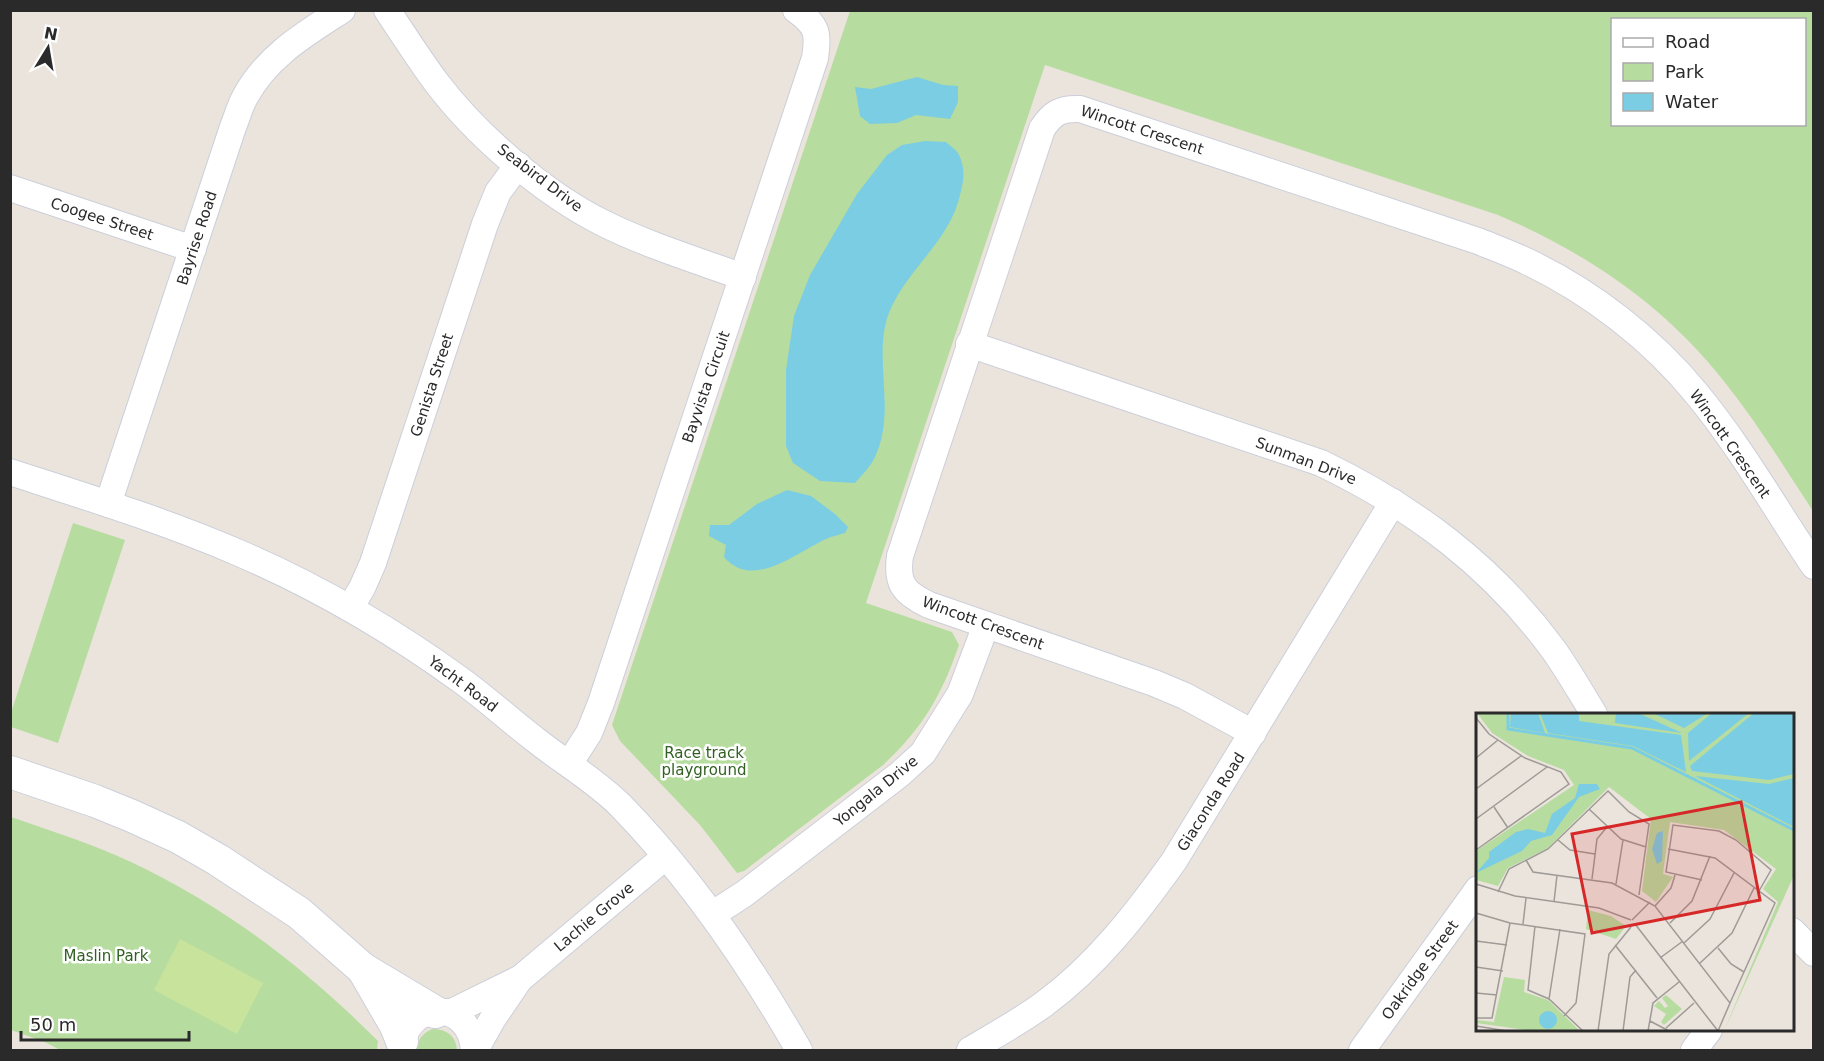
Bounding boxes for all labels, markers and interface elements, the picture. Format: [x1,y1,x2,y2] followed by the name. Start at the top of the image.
[18,18,78,78] north arrow
[1611,18,1806,126] legend
[42,23,59,44] text: N
[1665,31,1710,52] text: Road
[1665,61,1704,82] text: Park
[1665,91,1719,112] text: Water
[1078,102,1206,158] street label: Wincott Crescent
[494,140,586,216] street label: Seabird Drive
[173,189,221,287] street label: Bayrise Road
[48,194,156,244] street label: Coogee Street
[678,328,734,445] street label: Bayvista Circuit
[407,331,457,439] street label: Genista Street
[1686,386,1774,502] street label: Wincott Crescent
[1253,433,1359,489] street label: Sunman Drive
[920,593,1046,653] street label: Wincott Crescent
[424,651,501,716] street label: Yacht Road
[1476,713,1794,1031] inset map
[662,744,746,779] park label: Race track playground
[1173,749,1249,855] street label: Giaconda Road
[830,752,922,831] street label: Yongala Drive
[551,879,637,955] street label: Lachie Grove
[1378,917,1462,1023] street label: Oakridge Street
[64,947,149,965] park label: Maslin Park
[21,1004,189,1042] scale bar
[30,1014,76,1035] text: 50 m

